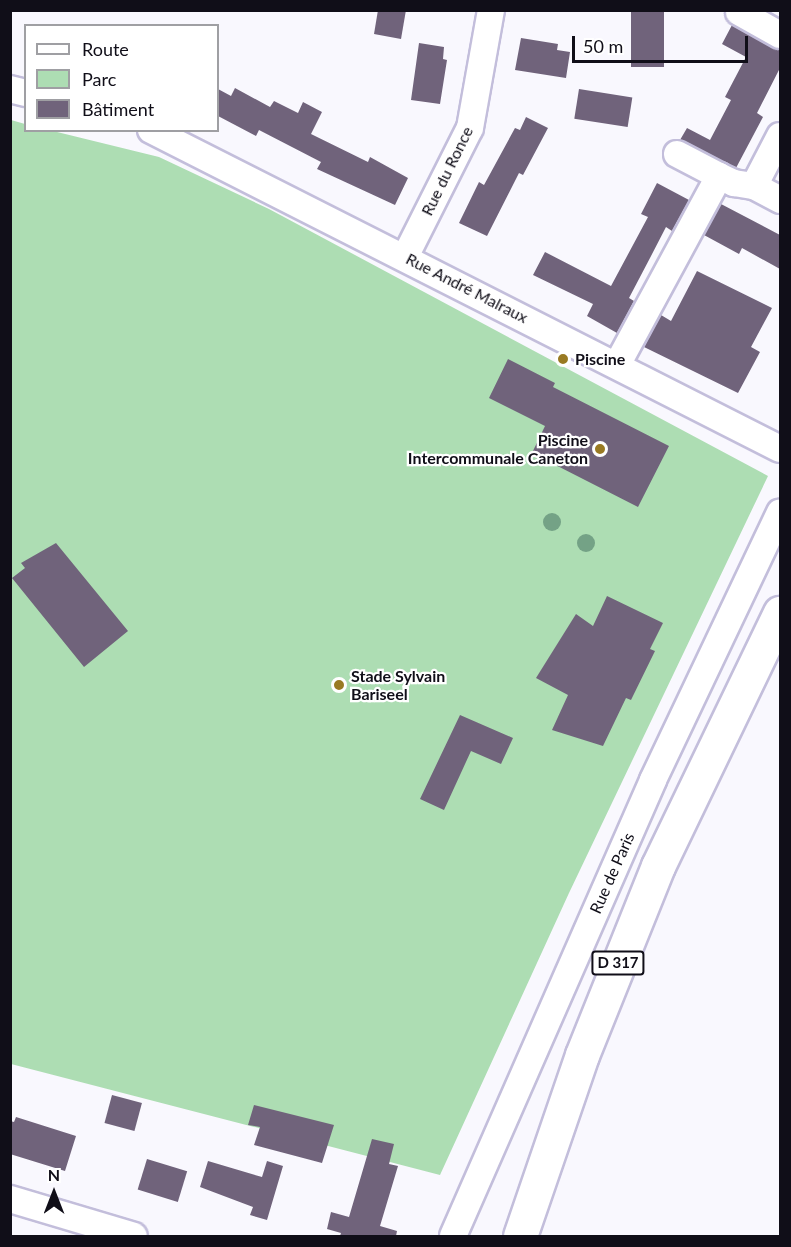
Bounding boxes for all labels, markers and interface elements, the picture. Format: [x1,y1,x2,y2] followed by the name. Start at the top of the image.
[24,24,219,132] legend
[575,24,750,62] scale bar
[583,35,623,57] text: 50 m
[82,38,129,60] text: Route
[82,68,116,90] text: Parc
[82,98,154,120] text: Bâtiment
[417,123,477,219] street label: Rue du Ronce
[403,249,531,327] street label: Rue André Malraux
[575,349,625,369] place label: Piscine
[556,352,570,366] marker: Piscine
[408,430,588,468] place label: Piscine Intercommunale Caneton
[593,442,607,456] marker: Piscine Intercommunale Caneton
[351,666,445,704] place label: Stade Sylvain Bariseel
[332,678,346,692] marker: Stade Sylvain Bariseel
[586,830,638,916] street label: Rue de Paris
[591,951,645,975] road number: D 317
[24,1163,84,1223] north arrow
[48,1165,60,1184] text: N

